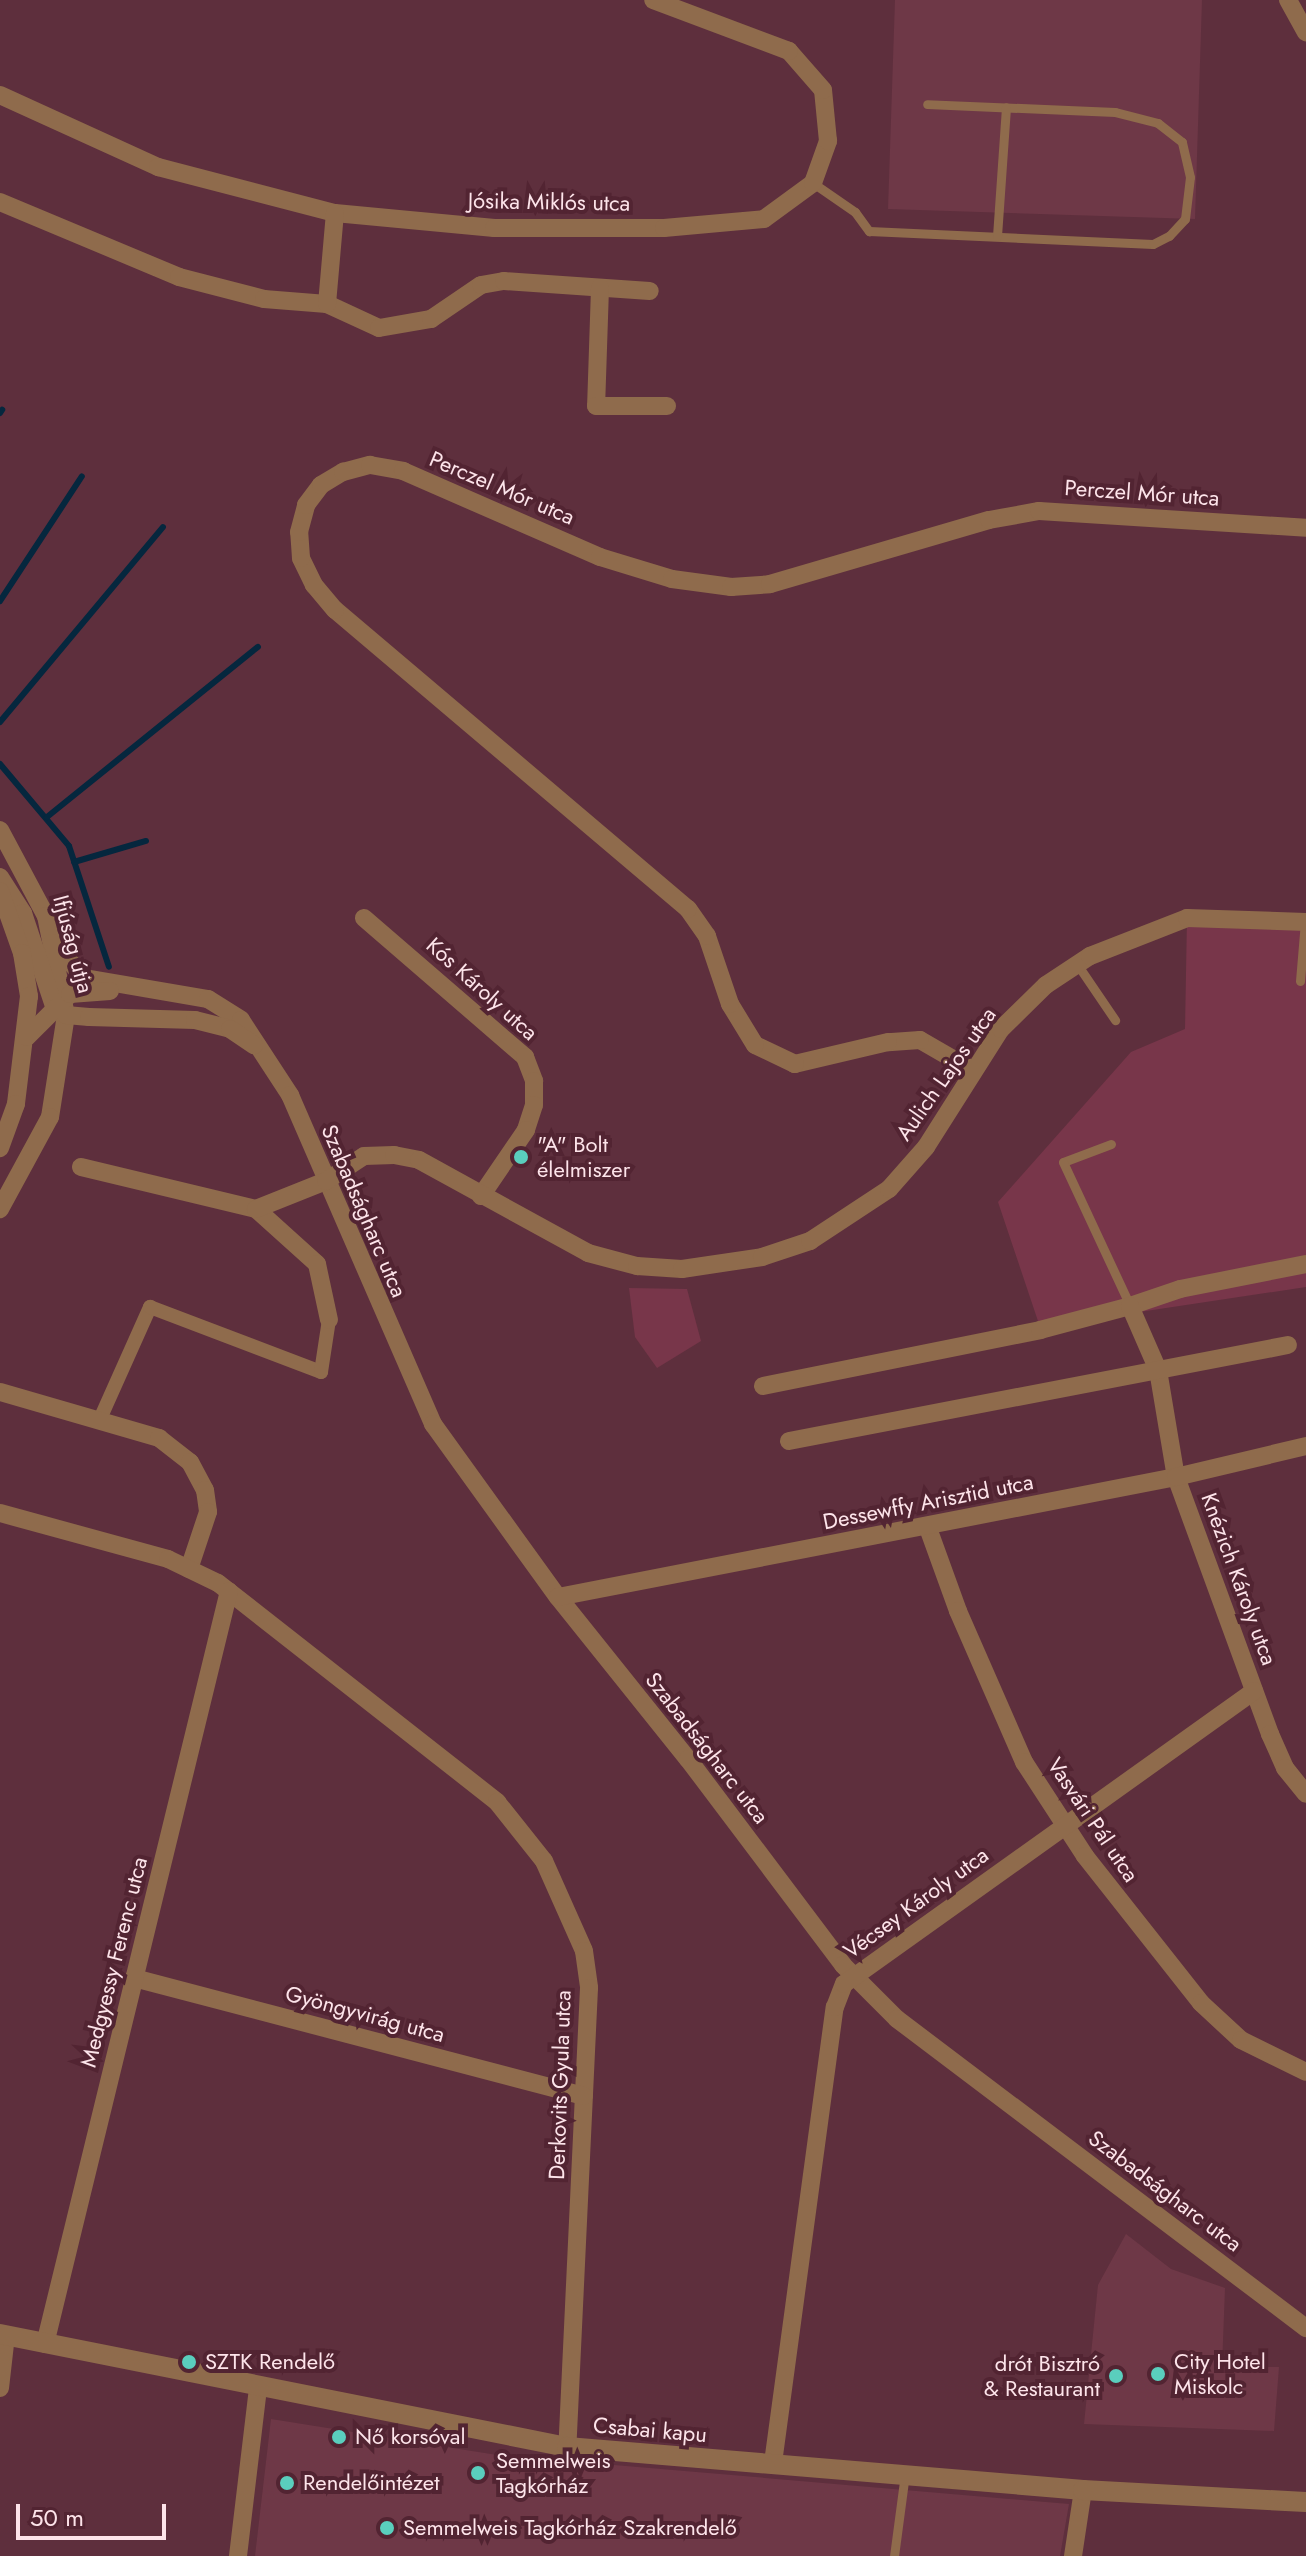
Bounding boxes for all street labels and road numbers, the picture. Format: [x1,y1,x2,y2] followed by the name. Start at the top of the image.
[468,187,630,217] street label: Jósika Miklós utca
[425,446,579,530] street label: Perczel Mór utca
[1064,474,1220,512] street label: Perczel Mór utca
[47,892,99,996] street label: Ifjúság útja
[421,932,543,1046] street label: Kós Károly utca
[890,1002,1002,1146] street label: Aulich Lajos utca
[316,1121,412,1301] street label: Szabadságharc utca
[821,1469,1035,1535] street label: Dessewffy Arisztid utca
[1196,1489,1282,1669] street label: Knézich Károly utca
[640,1667,774,1829] street label: Szabadságharc utca
[1042,1753,1144,1887] street label: Vasvári Pál utca
[839,1842,993,1964] street label: Vécsey Károly utca
[75,1854,153,2070] street label: Medgyessy Ferenc utca
[282,1980,448,2048] street label: Gyöngyvirág utca
[543,1990,577,2180] street label: Derkovits Gyula utca
[1083,2125,1247,2257] street label: Szabadságharc utca
[592,2412,708,2448] street label: Csabai kapu

